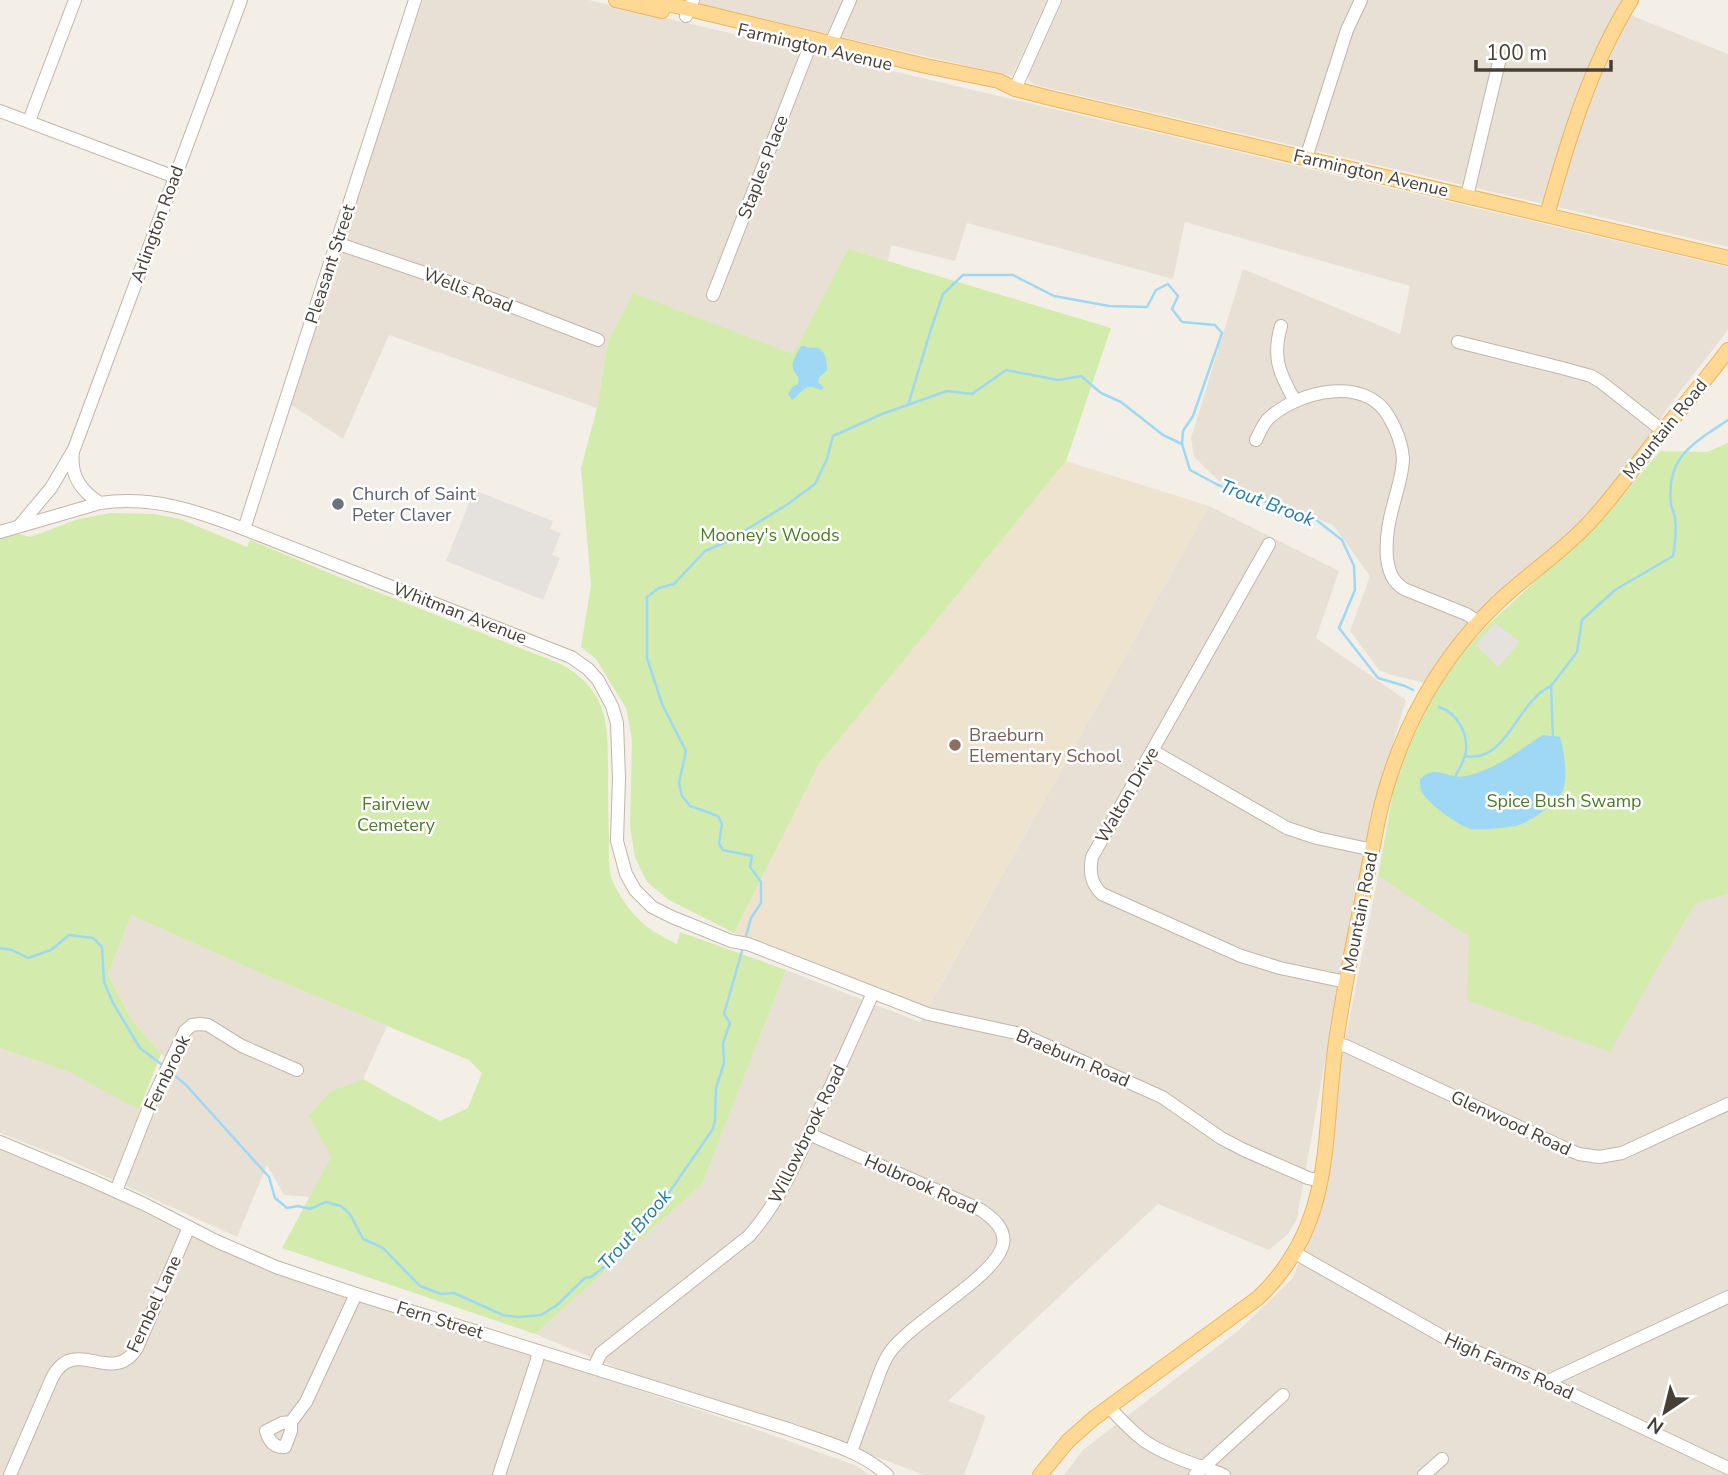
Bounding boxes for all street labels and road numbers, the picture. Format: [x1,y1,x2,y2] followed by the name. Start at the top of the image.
[735,18,895,76] street label: Farmington Avenue
[732,112,794,222] street label: Staples Place
[1291,144,1451,202] street label: Farmington Avenue
[125,162,189,286] street label: Arlington Road
[299,201,361,327] street label: Pleasant Street
[420,262,516,318] street label: Wells Road
[1617,374,1713,484] street label: Mountain Road
[390,576,530,650] street label: Whitman Avenue
[1090,743,1164,847] street label: Walton Drive
[1337,850,1383,974] street label: Mountain Road
[1012,1023,1134,1093] street label: Braeburn Road
[138,1030,196,1115] street label: Fernbrook
[763,1060,851,1208] street label: Willowbrook Road
[1447,1085,1575,1161] street label: Glenwood Road
[861,1148,981,1220] street label: Holbrook Road
[121,1251,187,1357] street label: Fernbel Lane
[394,1295,487,1345] street label: Fern Street
[1440,1327,1578,1405] street label: High Farms Road

